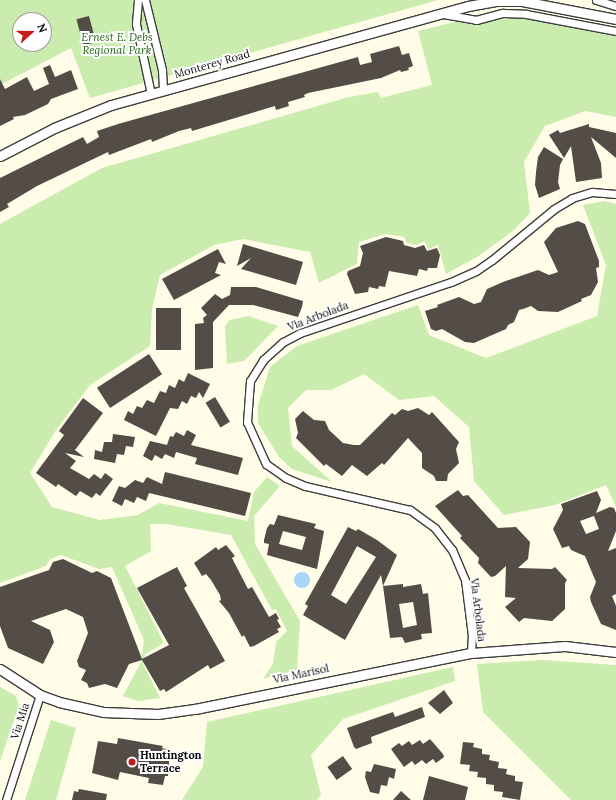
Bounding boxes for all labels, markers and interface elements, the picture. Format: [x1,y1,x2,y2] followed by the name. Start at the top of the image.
[12,12,52,52] north arrow
[34,22,50,35] text: N
[81,31,153,57] park label: Ernest E. Debs Regional Park
[173,47,251,81] street label: Monterey Road
[286,298,350,334] street label: Via Arbolada
[468,577,488,643] street label: Via Arbolada
[272,662,330,686] street label: Via Marisol
[8,701,32,741] street label: Via Mia
[140,749,202,775] place label: Huntington Terrace
[127,757,137,767] marker: Huntington Terrace

